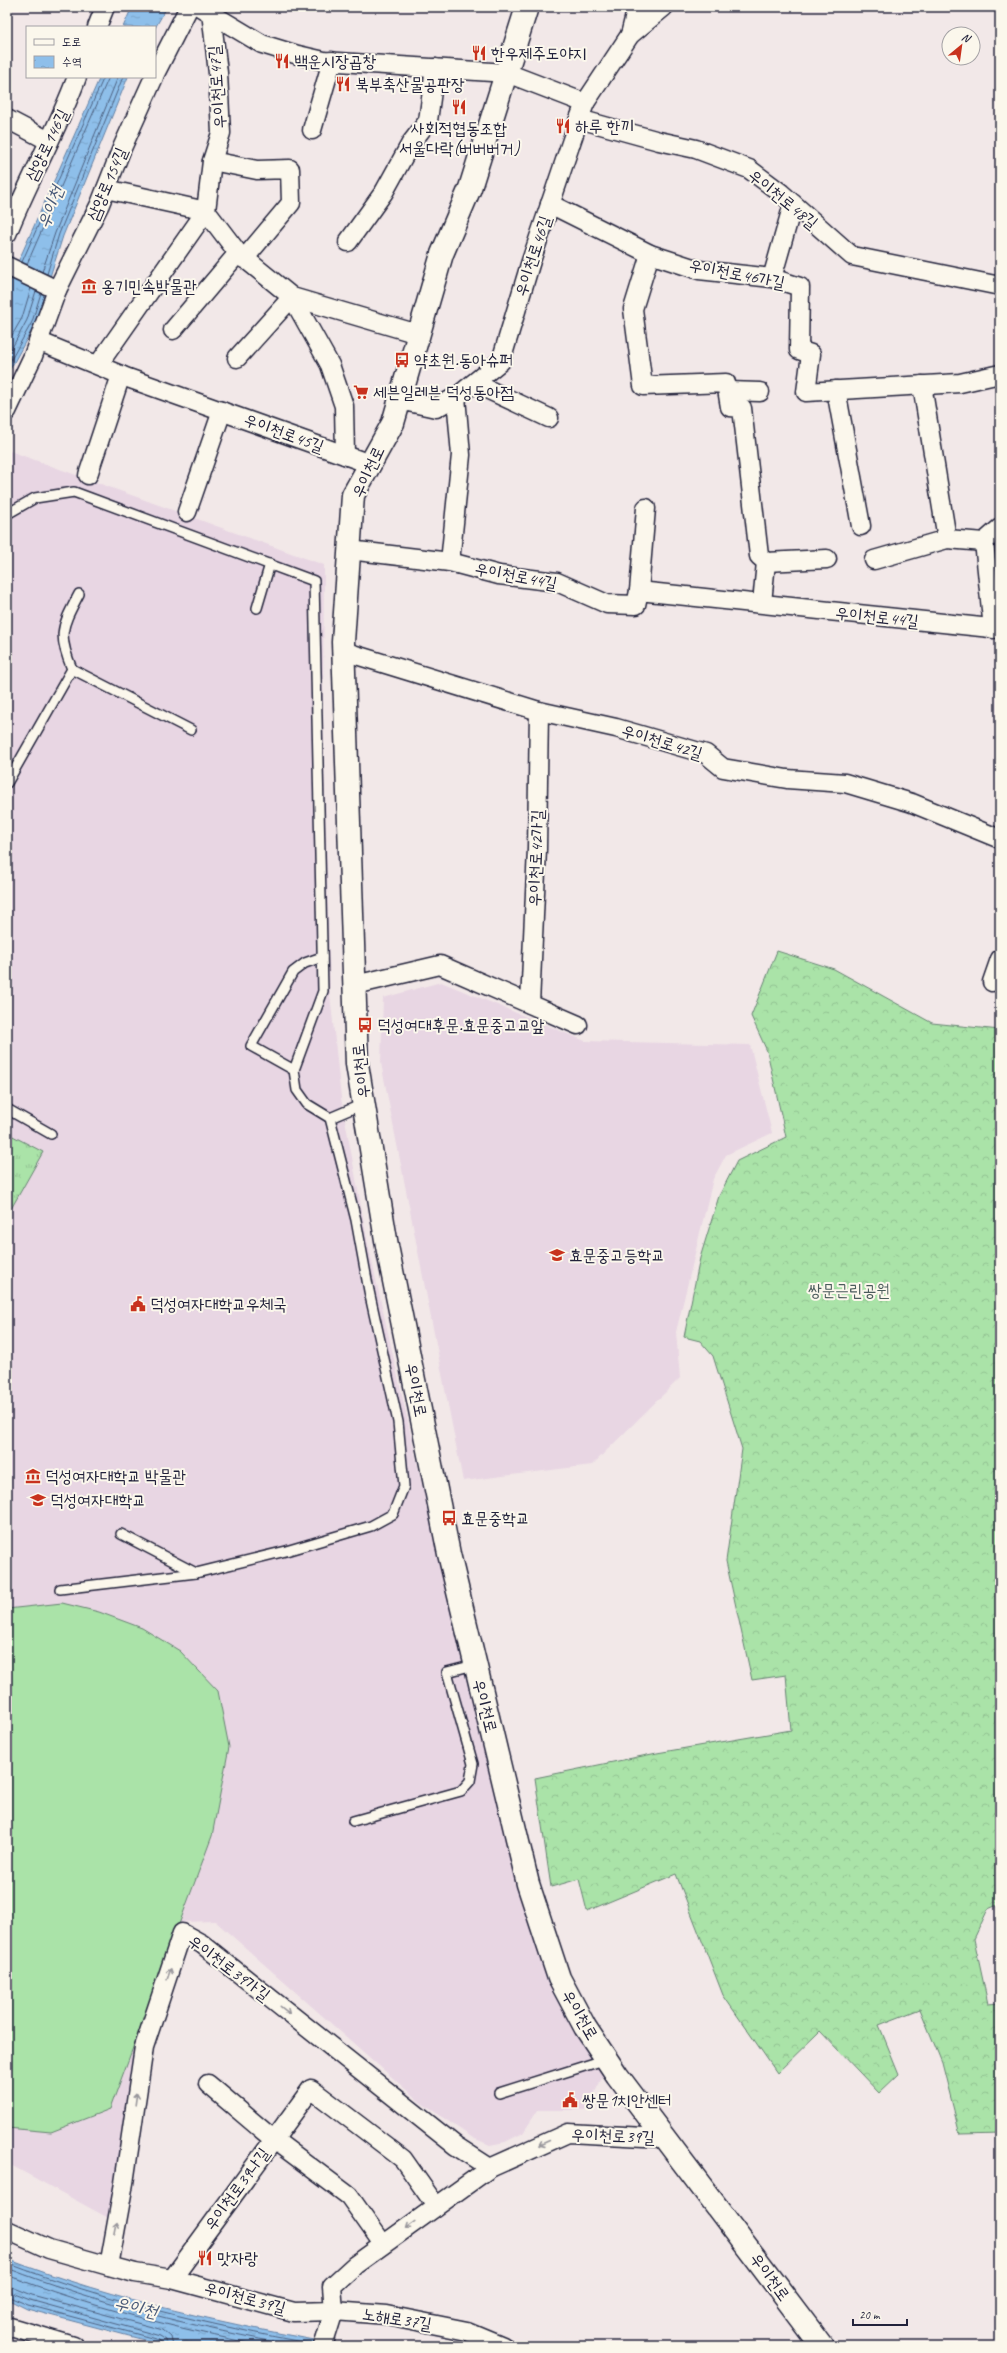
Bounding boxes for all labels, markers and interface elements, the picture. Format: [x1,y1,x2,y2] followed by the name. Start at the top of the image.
[26,26,156,78] legend
[941,26,981,66] north arrow
[959,29,974,46] text: N
[62,34,81,50] text: 도로
[491,43,587,64] place label: 한우제주도야지
[204,44,230,129] street label: 우이천로47길
[470,44,488,62] restaurant icon: 한우제주도야지
[294,51,376,72] place label: 백운시장곱창
[273,52,291,70] restaurant icon: 백운시장곱창
[62,54,82,70] text: 수역
[355,74,465,95] place label: 북부축산물공판장
[334,75,352,93] restaurant icon: 북부축산물공판장
[450,98,468,116] restaurant icon: 사회적협동조합 서울다락(버버버거)
[21,105,74,185] street label: 삼양로146길
[575,116,634,137] place label: 하루 한끼
[554,117,572,135] restaurant icon: 하루 한끼
[399,118,521,159] place label: 사회적협동조합 서울다락(버버버거)
[82,144,132,224] street label: 삼양로154길
[744,165,822,234] street label: 우이천로48길
[32,181,69,231] water label: 우이천
[510,213,556,299] street label: 우이천로46길
[687,254,787,294] street label: 우이천로46가길
[101,276,197,297] place label: 옹기민속박물관
[80,277,98,295] museum icon: 옹기민속박물관
[414,350,513,371] place label: 약초원.동아슈퍼
[393,351,411,369] bus stop icon: 약초원.동아슈퍼
[373,382,514,403] place label: 세븐일레븐 덕성동아점
[352,383,370,401] supermarket icon: 세븐일레븐 덕성동아점
[241,409,327,457] street label: 우이천로45길
[347,443,389,501] street label: 우이천로
[473,558,559,594] street label: 우이천로44길
[834,602,920,632] street label: 우이천로44길
[619,720,705,764] street label: 우이천로42길
[524,809,548,907] street label: 우이천로42가길
[377,1015,545,1036] place label: 덕성여대후문.효문중고교앞
[356,1016,374,1034] bus stop icon: 덕성여대후문.효문중고교앞
[348,1043,374,1099] street label: 우이천로
[569,1245,665,1266] place label: 효문중고등학교
[548,1246,566,1264] school or university icon: 효문중고등학교
[808,1280,890,1301] park label: 쌍문근린공원
[150,1294,287,1315] place label: 덕성여자대학교우체국
[129,1295,147,1313] public building icon: 덕성여자대학교우체국
[400,1361,432,1419] street label: 우이천로
[45,1466,186,1487] place label: 덕성여자대학교 박물관
[24,1467,42,1485] museum icon: 덕성여자대학교 박물관
[50,1490,146,1511] place label: 덕성여자대학교
[29,1491,47,1509] school or university icon: 덕성여자대학교
[461,1508,529,1529] place label: 효문중학교
[440,1509,458,1527] bus stop icon: 효문중학교
[468,1677,502,1735] street label: 우이천로
[184,1930,274,2006] street label: 우이천로39가길
[165,1968,173,1980] one-way arrow
[557,1986,603,2044] street label: 우이천로
[280,2006,291,2015] one-way arrow
[582,2090,672,2111] place label: 쌍문1치안센터
[561,2091,579,2109] public building icon: 쌍문1치안센터
[132,2093,140,2106] one-way arrow
[571,2124,656,2148] street label: 우이천로39길
[538,2140,550,2147] one-way arrow
[200,2143,274,2235] street label: 우이천로39나길
[112,2221,120,2234] one-way arrow
[404,2221,415,2229] one-way arrow
[217,2248,258,2269] place label: 맛자랑
[196,2249,214,2267] restaurant icon: 맛자랑
[745,2249,795,2305] street label: 우이천로
[202,2277,288,2319] street label: 우이천로39길
[112,2291,161,2323] water label: 우이천
[853,2301,907,2327] scale bar
[361,2303,434,2335] street label: 노해로37길
[859,2307,881,2323] text: 20 m

